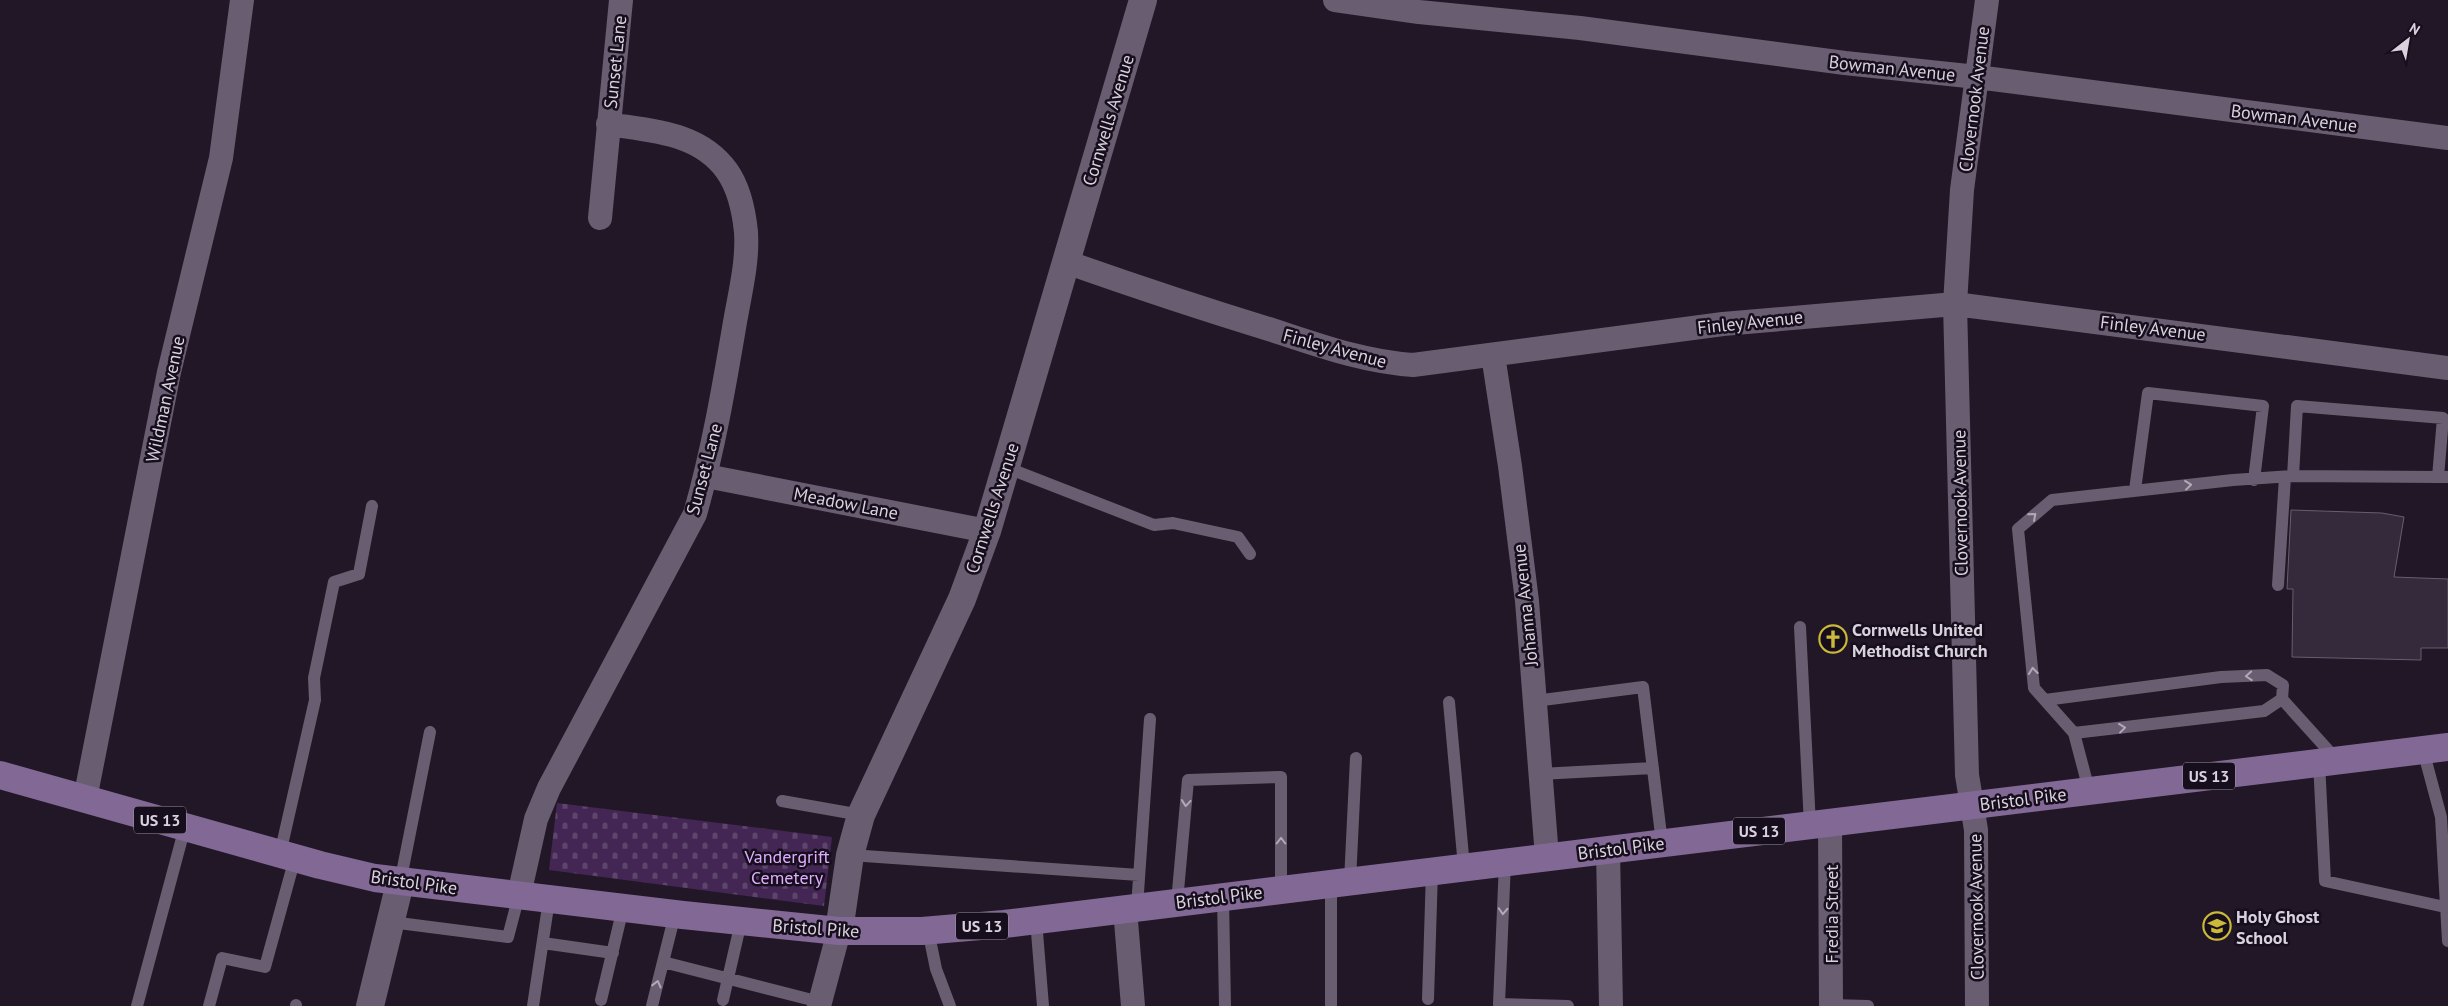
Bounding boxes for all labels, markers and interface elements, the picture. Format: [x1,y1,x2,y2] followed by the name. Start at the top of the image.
[599,14,631,110] street label: Sunset Lane
[2383,15,2433,65] north arrow
[2406,19,2423,39] text: N
[1954,25,1994,173] street label: Clovernook Avenue
[1828,50,1956,86] street label: Bowman Avenue
[1077,52,1139,188] street label: Cornwells Avenue
[2230,99,2358,137] street label: Bowman Avenue
[1696,305,1804,339] street label: Finley Avenue
[2099,310,2207,346] street label: Finley Avenue
[1281,323,1389,373] street label: Finley Avenue
[140,334,190,464] street label: Wildman Avenue
[681,421,727,517] street label: Sunset Lane
[1947,430,1973,576] street label: Clovernook Avenue
[960,440,1024,576] street label: Cornwells Avenue
[2185,480,2193,491] one-way arrow
[792,482,900,524] street label: Meadow Lane
[2027,513,2036,522] one-way arrow
[1507,543,1543,668] street label: Johanna Avenue
[1852,618,1988,662] place label: Cornwells United Methodist Church
[1818,624,1848,654] church icon: Cornwells United Methodist Church
[2027,667,2038,675] one-way arrow
[2245,670,2253,681] one-way arrow
[2119,723,2127,734] one-way arrow
[2183,762,2235,789] road number: US 13
[1978,782,2068,816] street label: Bristol Pike
[1181,799,1192,807] one-way arrow
[134,806,186,834] road number: US 13
[1733,818,1785,844] road number: US 13
[1576,831,1666,865] street label: Bristol Pike
[1963,834,1989,980] street label: Clovernook Avenue
[1276,837,1286,844] one-way arrow
[743,845,830,889] park label: Vandergrift Cemetery
[369,865,459,899] street label: Bristol Pike
[1820,865,1843,963] street label: Fredia Street
[1174,880,1264,914] street label: Bristol Pike
[2236,905,2320,949] place label: Holy Ghost School
[1498,908,1508,915] one-way arrow
[2202,911,2232,941] school or university icon: Holy Ghost School
[956,912,1008,939] road number: US 13
[772,913,860,943] street label: Bristol Pike
[651,980,662,989] one-way arrow

